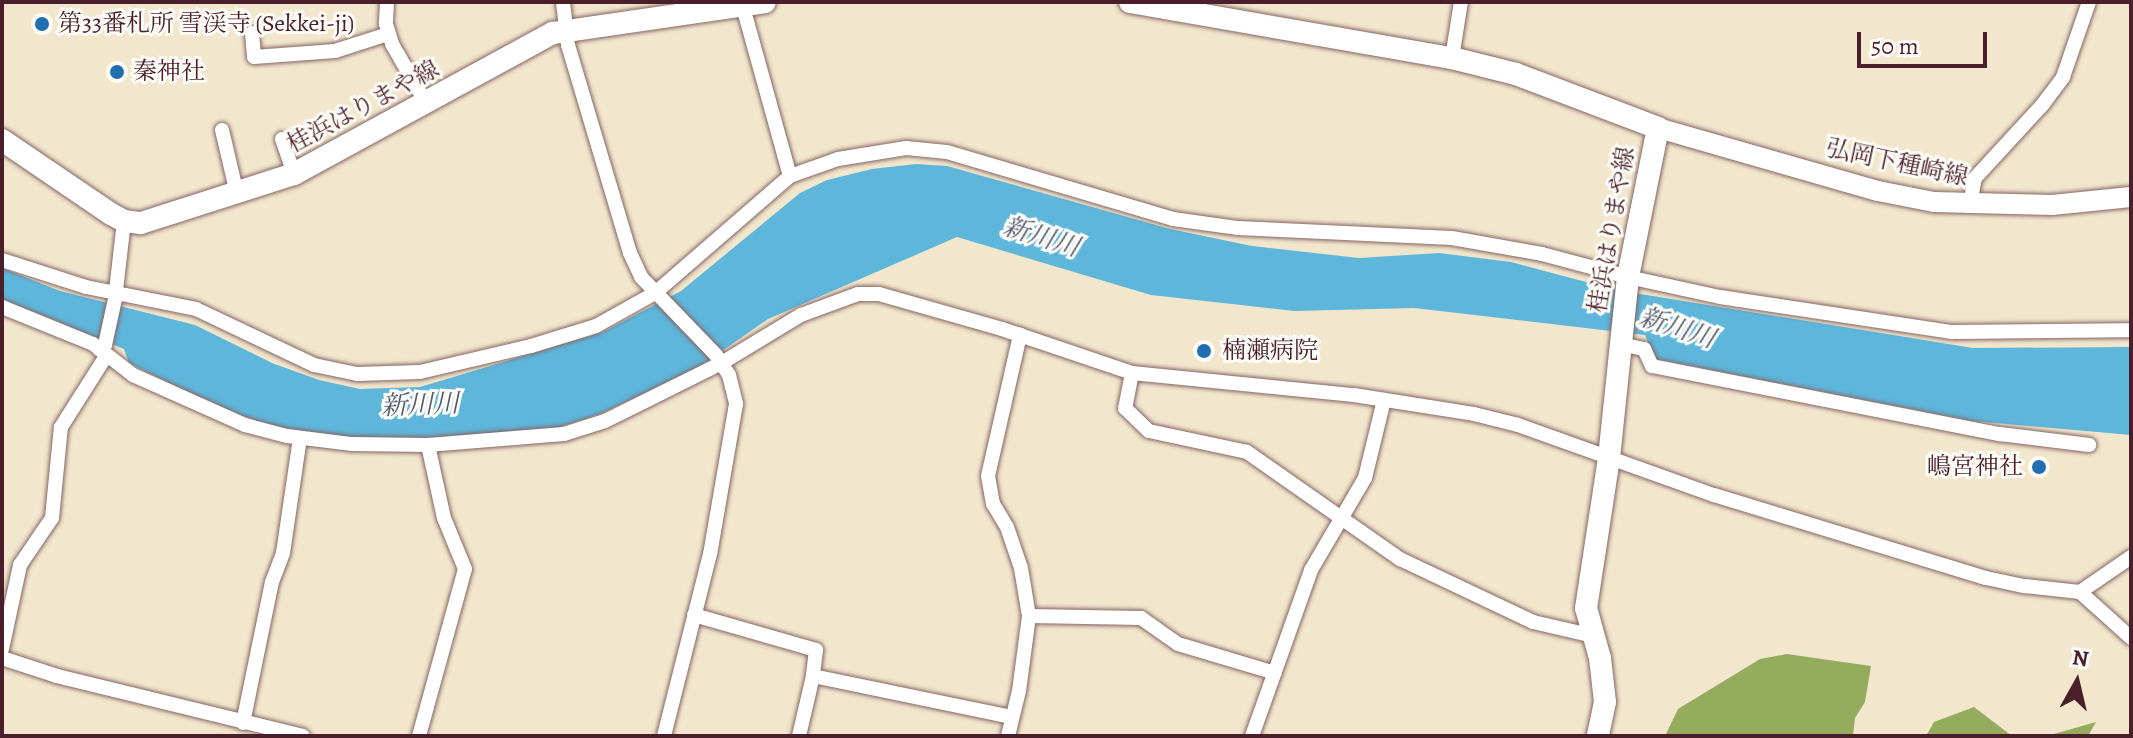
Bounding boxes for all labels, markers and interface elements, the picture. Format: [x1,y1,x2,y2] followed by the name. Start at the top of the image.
[58,10,354,38] place label: 第33番札所 雪渓寺 (Sekkei-ji)
[33,15,51,33] marker: 第33番札所 雪渓寺 (Sekkei-ji)
[1861,16,1991,66] scale bar
[1871,30,1919,62] text: 50 m
[282,55,444,159] street label: 桂浜はりまや線
[133,58,205,86] place label: 秦神社
[108,63,126,81] marker: 秦神社
[1824,134,1970,192] street label: 弘岡下種崎線
[1583,145,1641,315] street label: 桂浜はりまや線
[999,211,1083,263] water label: 新川川
[1635,301,1719,355] water label: 新川川
[1222,337,1318,365] place label: 楠瀬病院
[1193,340,1215,362] marker: 楠瀬病院
[380,388,460,422] water label: 新川川
[1927,453,2023,481] place label: 嶋宮神社
[2030,458,2048,476] marker: 嶋宮神社
[2037,642,2117,722] north arrow
[2070,642,2090,674] text: N

